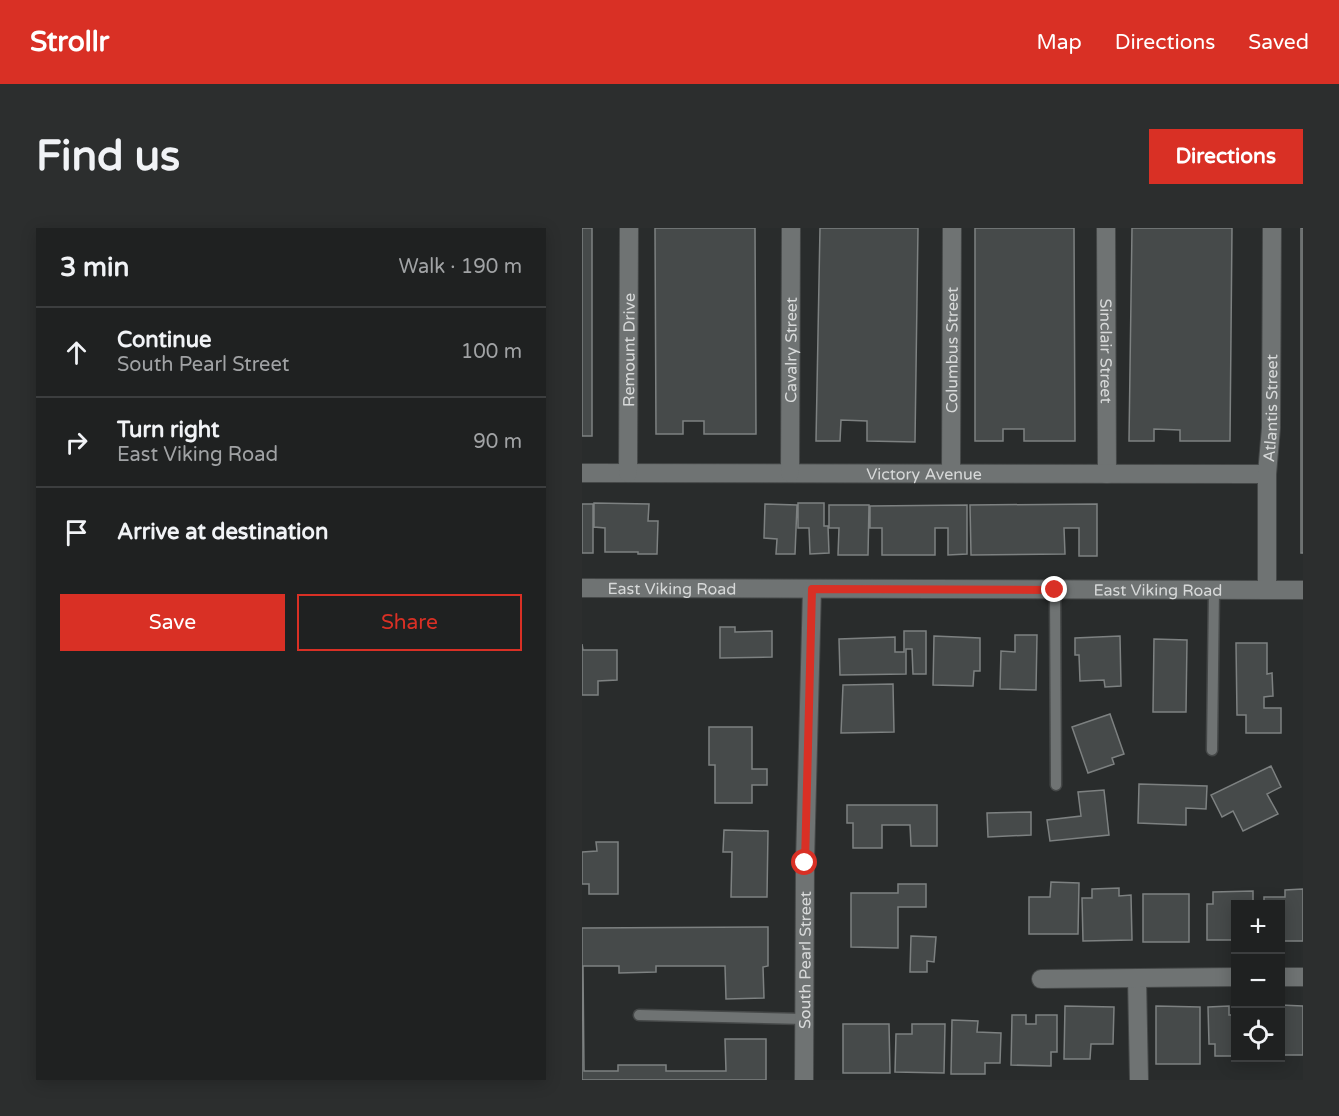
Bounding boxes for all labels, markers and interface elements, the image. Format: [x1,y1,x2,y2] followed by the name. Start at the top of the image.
[30,25,109,59] text: Strollr
[1036,30,1082,55] text: Map
[1115,30,1215,55] text: Directions
[1248,30,1309,55] text: Saved
[1149,129,1303,184] button: Directions
[36,131,180,182] text: Find us
[60,252,129,283] text: 3 min
[399,255,522,279] text: Walk · 190 m
[942,287,963,413] street label: Columbus Street
[619,293,640,407] street label: Remount Drive
[781,297,802,403] street label: Cavalry Street
[1095,298,1116,404] street label: Sinclair Street
[117,327,212,353] text: Continue
[60,336,93,369] icon: ahead
[461,340,522,364] text: 100 m
[117,353,289,377] text: South Pearl Street
[1259,354,1282,463] street label: Atlantis Street
[117,417,219,443] text: Turn right
[60,426,93,459] icon: right
[473,430,522,454] text: 90 m
[117,443,278,467] text: East Viking Road
[866,464,982,485] street label: Victory Avenue
[60,516,93,549] icon: arrive
[117,519,328,545] text: Arrive at destination
[1041,576,1067,602] route end
[607,579,737,599] street label: East Viking Road
[1093,580,1223,601] street label: East Viking Road
[60,594,285,651] button: Save
[297,594,522,651] button: Share
[791,849,817,875] route start
[795,891,816,1029] street label: South Pearl Street
[1231,900,1285,1062] map controls
[1231,900,1285,954] button: +
[1231,954,1285,1008] button: −
[1231,1008,1285,1062] button: locate

